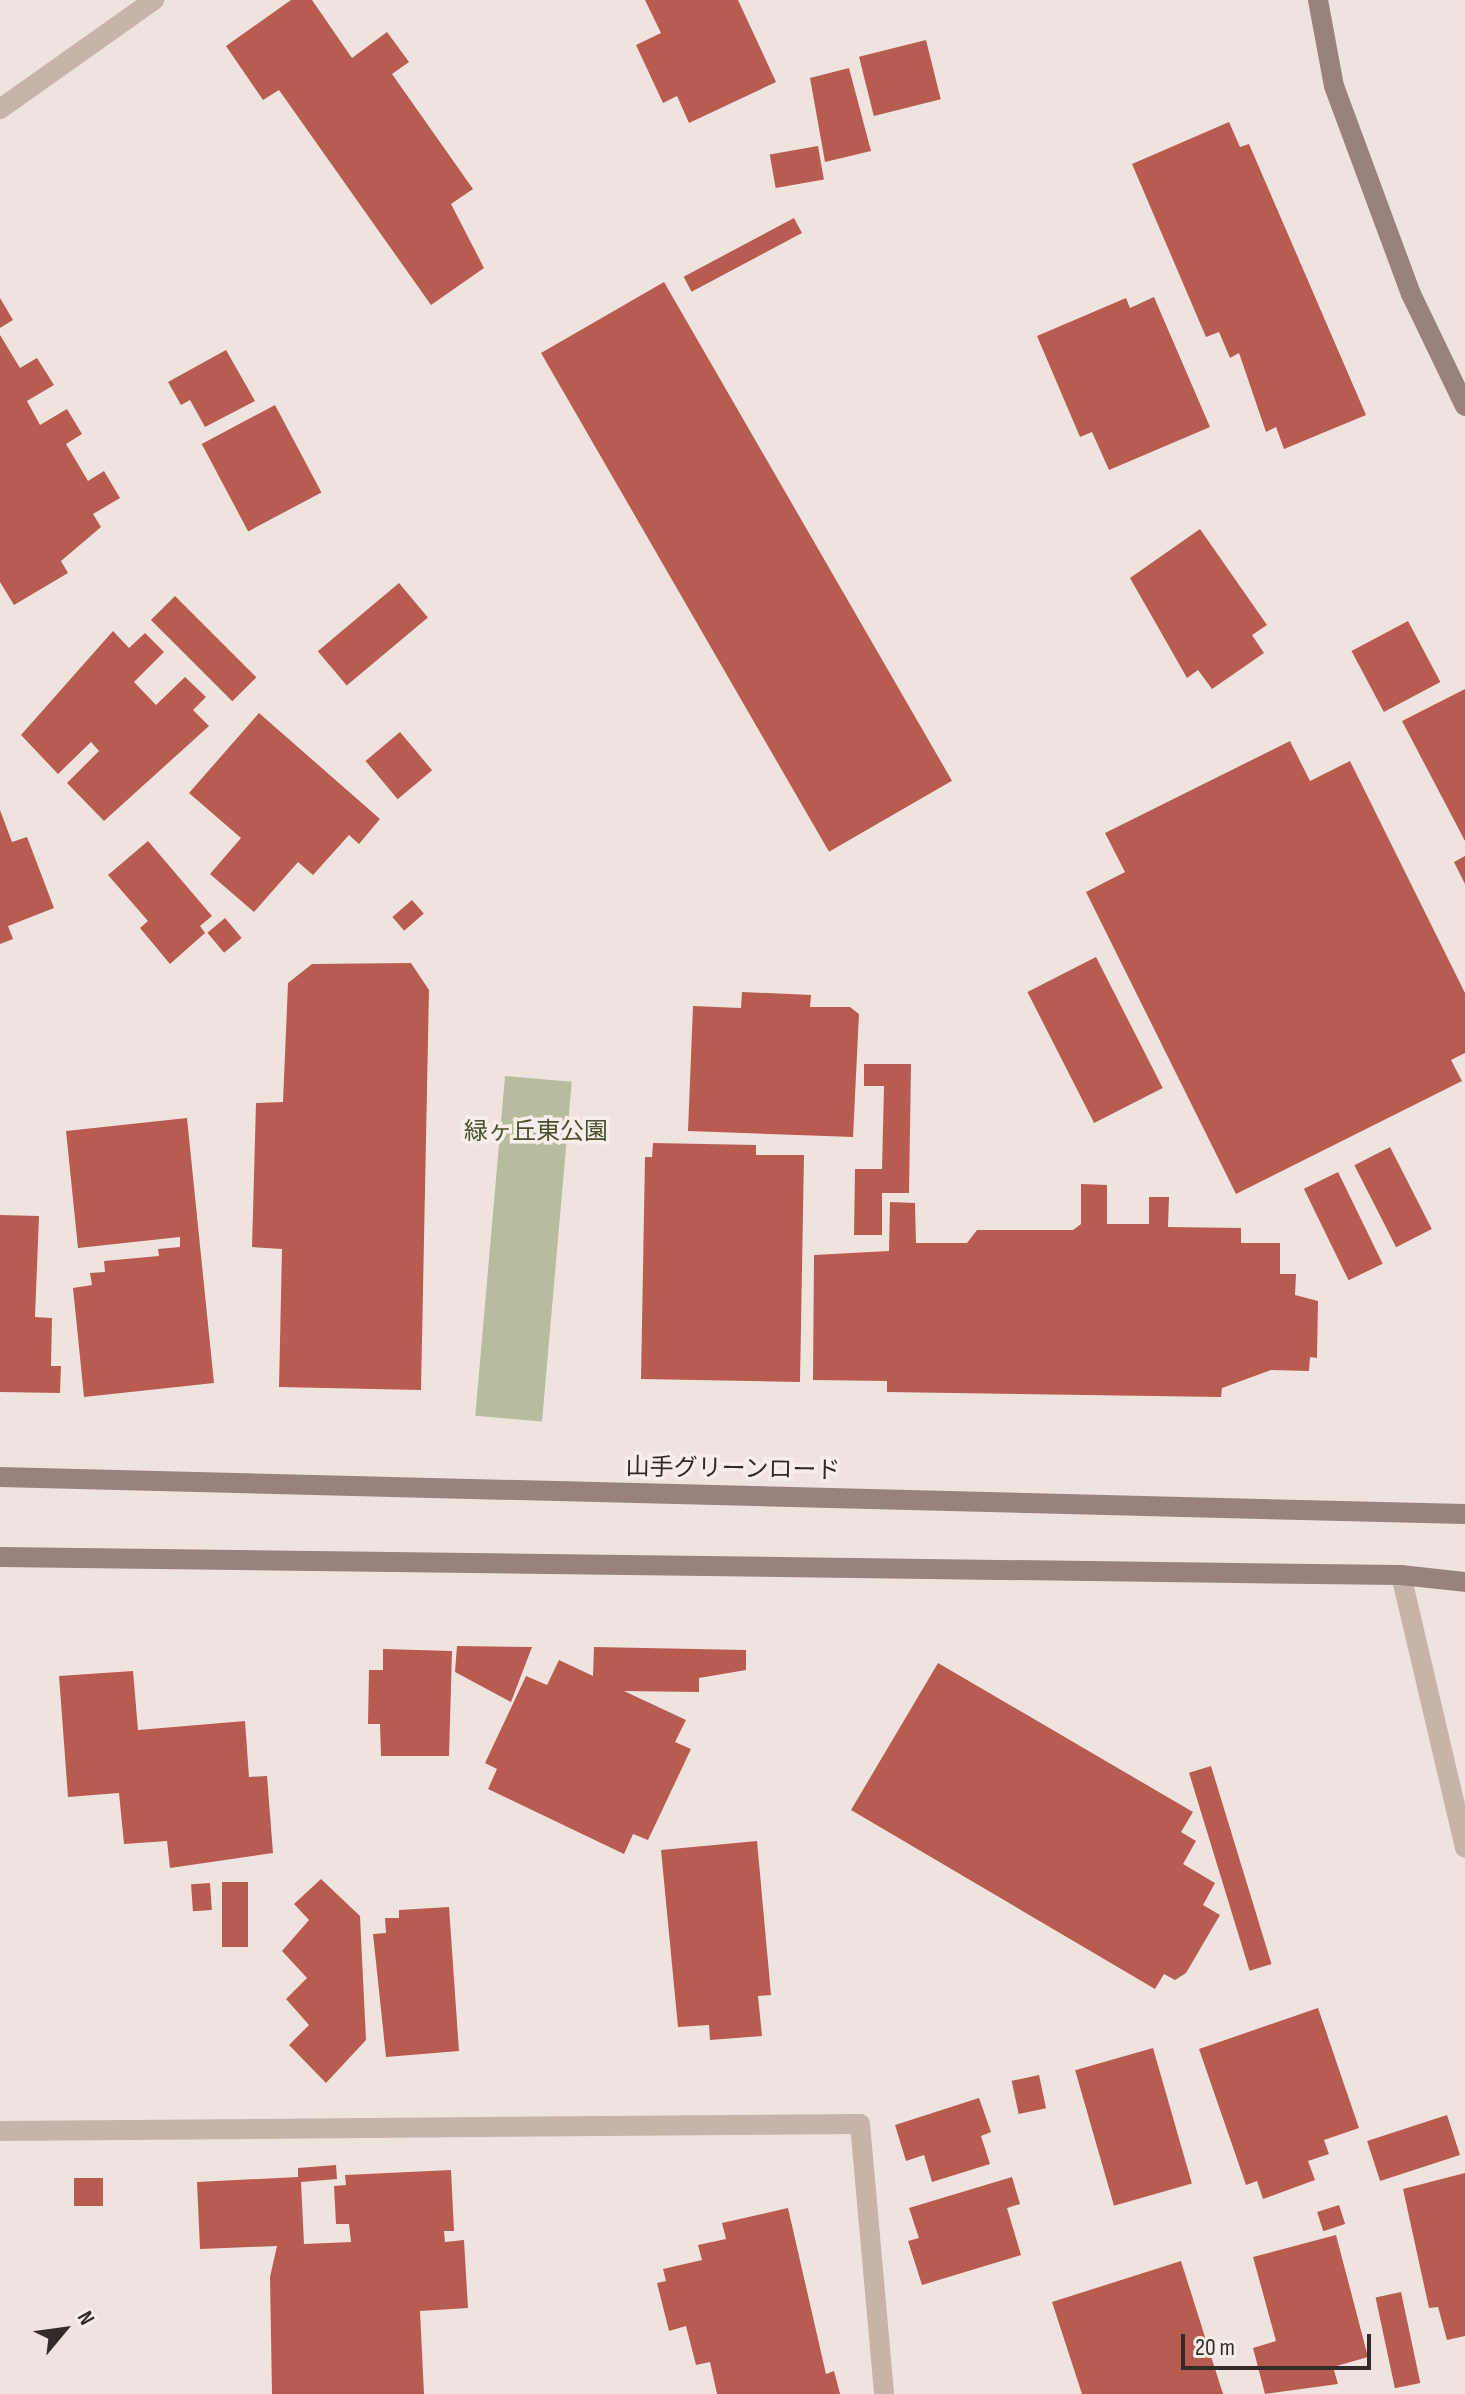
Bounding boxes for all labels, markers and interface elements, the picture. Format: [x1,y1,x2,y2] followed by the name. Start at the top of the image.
[464,1118,608,1146] park label: 緑ヶ丘東公園
[625,1453,841,1485] street label: 山手グリーンロード
[24,2290,104,2370] north arrow
[71,2306,100,2330] text: N
[1185,2318,1375,2368] scale bar
[1195,2333,1235,2362] text: 20 m

